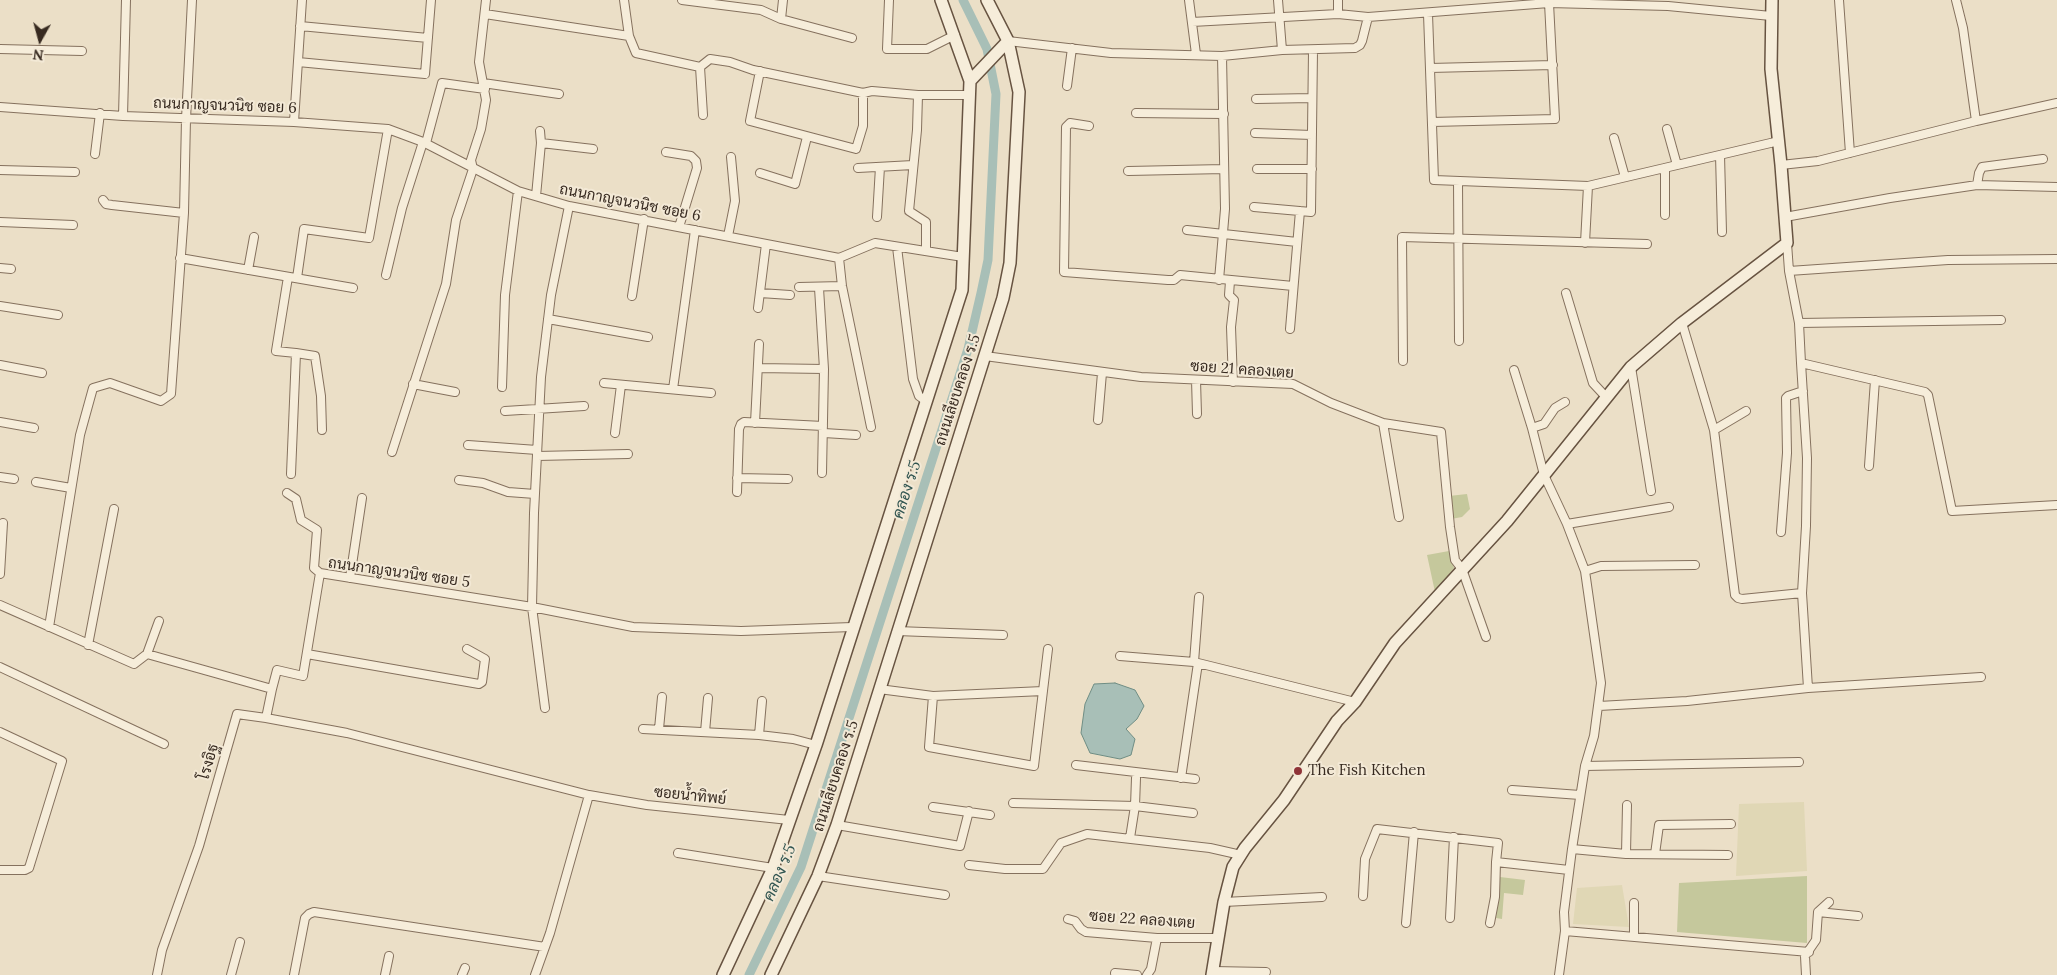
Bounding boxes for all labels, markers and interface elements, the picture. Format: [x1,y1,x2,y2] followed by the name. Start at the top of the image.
[15,15,65,65] north arrow
[32,45,45,64] text: N
[153,94,297,118] street label: ถนนกาญจนวนิช ซอย 6
[558,180,702,226] street label: ถนนกาญจนวนิช ซอย 6
[932,332,984,448] street label: ถนนเลียบคลอง ร.5
[1190,357,1294,383] street label: ซอย 21 คลองเตย
[889,459,925,521] water label: คลอง ร.5
[327,554,471,592] street label: ถนนกาญจนวนิช ซอย 5
[810,718,862,834] street label: ถนนเลียบคลอง ร.5
[195,742,223,782] street label: โรงอิฐ
[1308,762,1426,780] place label: The Fish Kitchen
[1292,765,1304,777] marker: The Fish Kitchen
[653,783,727,809] street label: ซอยน้ำทิพย์
[760,842,800,904] water label: คลอง ร.5
[1088,907,1196,933] street label: ซอย 22 คลองเตย

